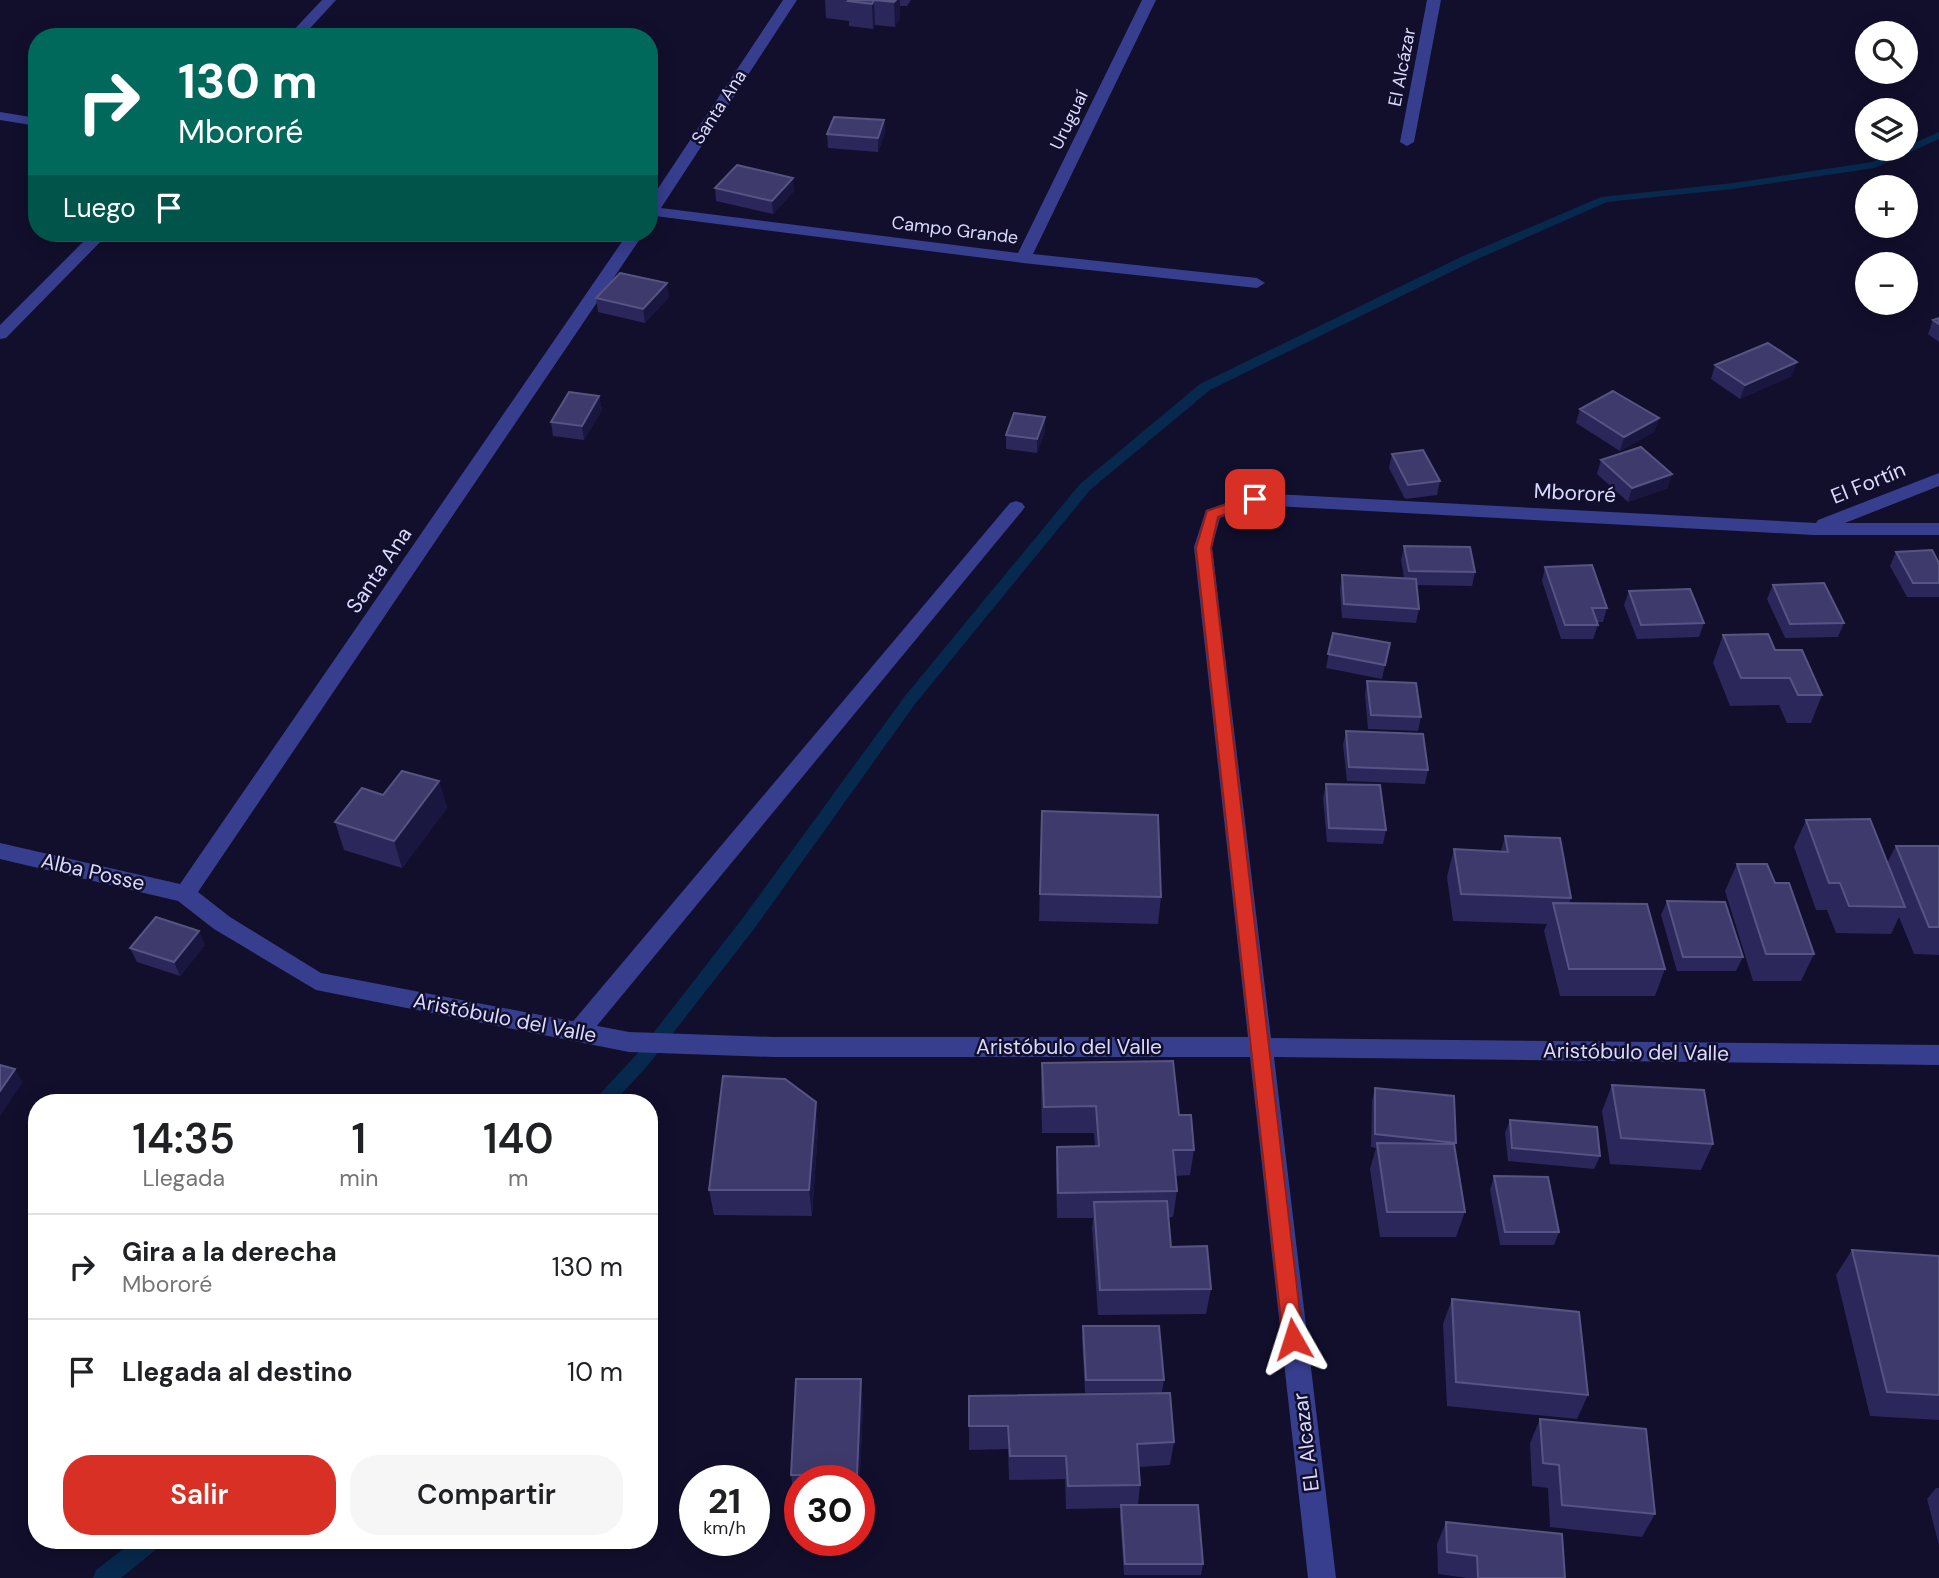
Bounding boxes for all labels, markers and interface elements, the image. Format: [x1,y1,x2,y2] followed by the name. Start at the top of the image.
[1855,21,1918,315] map controls
[1855,21,1918,84] button: search
[1383,25,1421,108] street label: El Alcázar
[178,49,318,113] text: 130 m
[63,56,154,147] icon: right
[686,65,752,149] street label: Santa Ana
[1044,86,1094,154] street label: Uruguaí
[1855,98,1918,161] button: layers
[178,111,304,153] text: Mbororé
[1855,175,1918,238] button: +
[150,189,188,227] icon: arrive
[63,191,136,225] text: Luego
[890,210,1020,250] street label: Campo Grande
[1855,252,1918,315] button: −
[1827,455,1909,511] street label: El Fortín
[1225,469,1285,529] pin
[1533,477,1617,509] street label: Mbororé
[1236,480,1274,518] icon: arrive
[340,521,418,619] street label: Santa Ana
[38,846,148,898] street label: Alba Posse
[411,987,599,1050] street label: Aristóbulo del Valle
[976,1033,1162,1061] street label: Aristóbulo del Valle
[1543,1036,1729,1068] street label: Aristóbulo del Valle
[132,1111,235,1166] text: 14:35
[352,1111,366,1166] text: 1
[483,1111,554,1166] text: 140
[142,1163,225,1193] text: Llegada
[339,1163,379,1193] text: min
[508,1163,528,1193] text: m
[122,1235,337,1269] text: Gira a la derecha
[63,1248,101,1286] icon: right
[552,1250,623,1284] text: 130 m
[122,1269,212,1299] text: Mbororé
[1256,1302,1330,1376] position arrow
[63,1353,101,1391] icon: arrive
[122,1355,353,1389] text: Llegada al destino
[567,1355,623,1389] text: 10 m
[1286,1391,1326,1493] street label: EL Alcazar
[63,1455,336,1535] button: Salir
[350,1455,623,1535] button: Compartir
[784,1465,875,1556] speed limit sign: 30
[708,1478,741,1524] text: 21
[703,1516,746,1540] text: km/h

